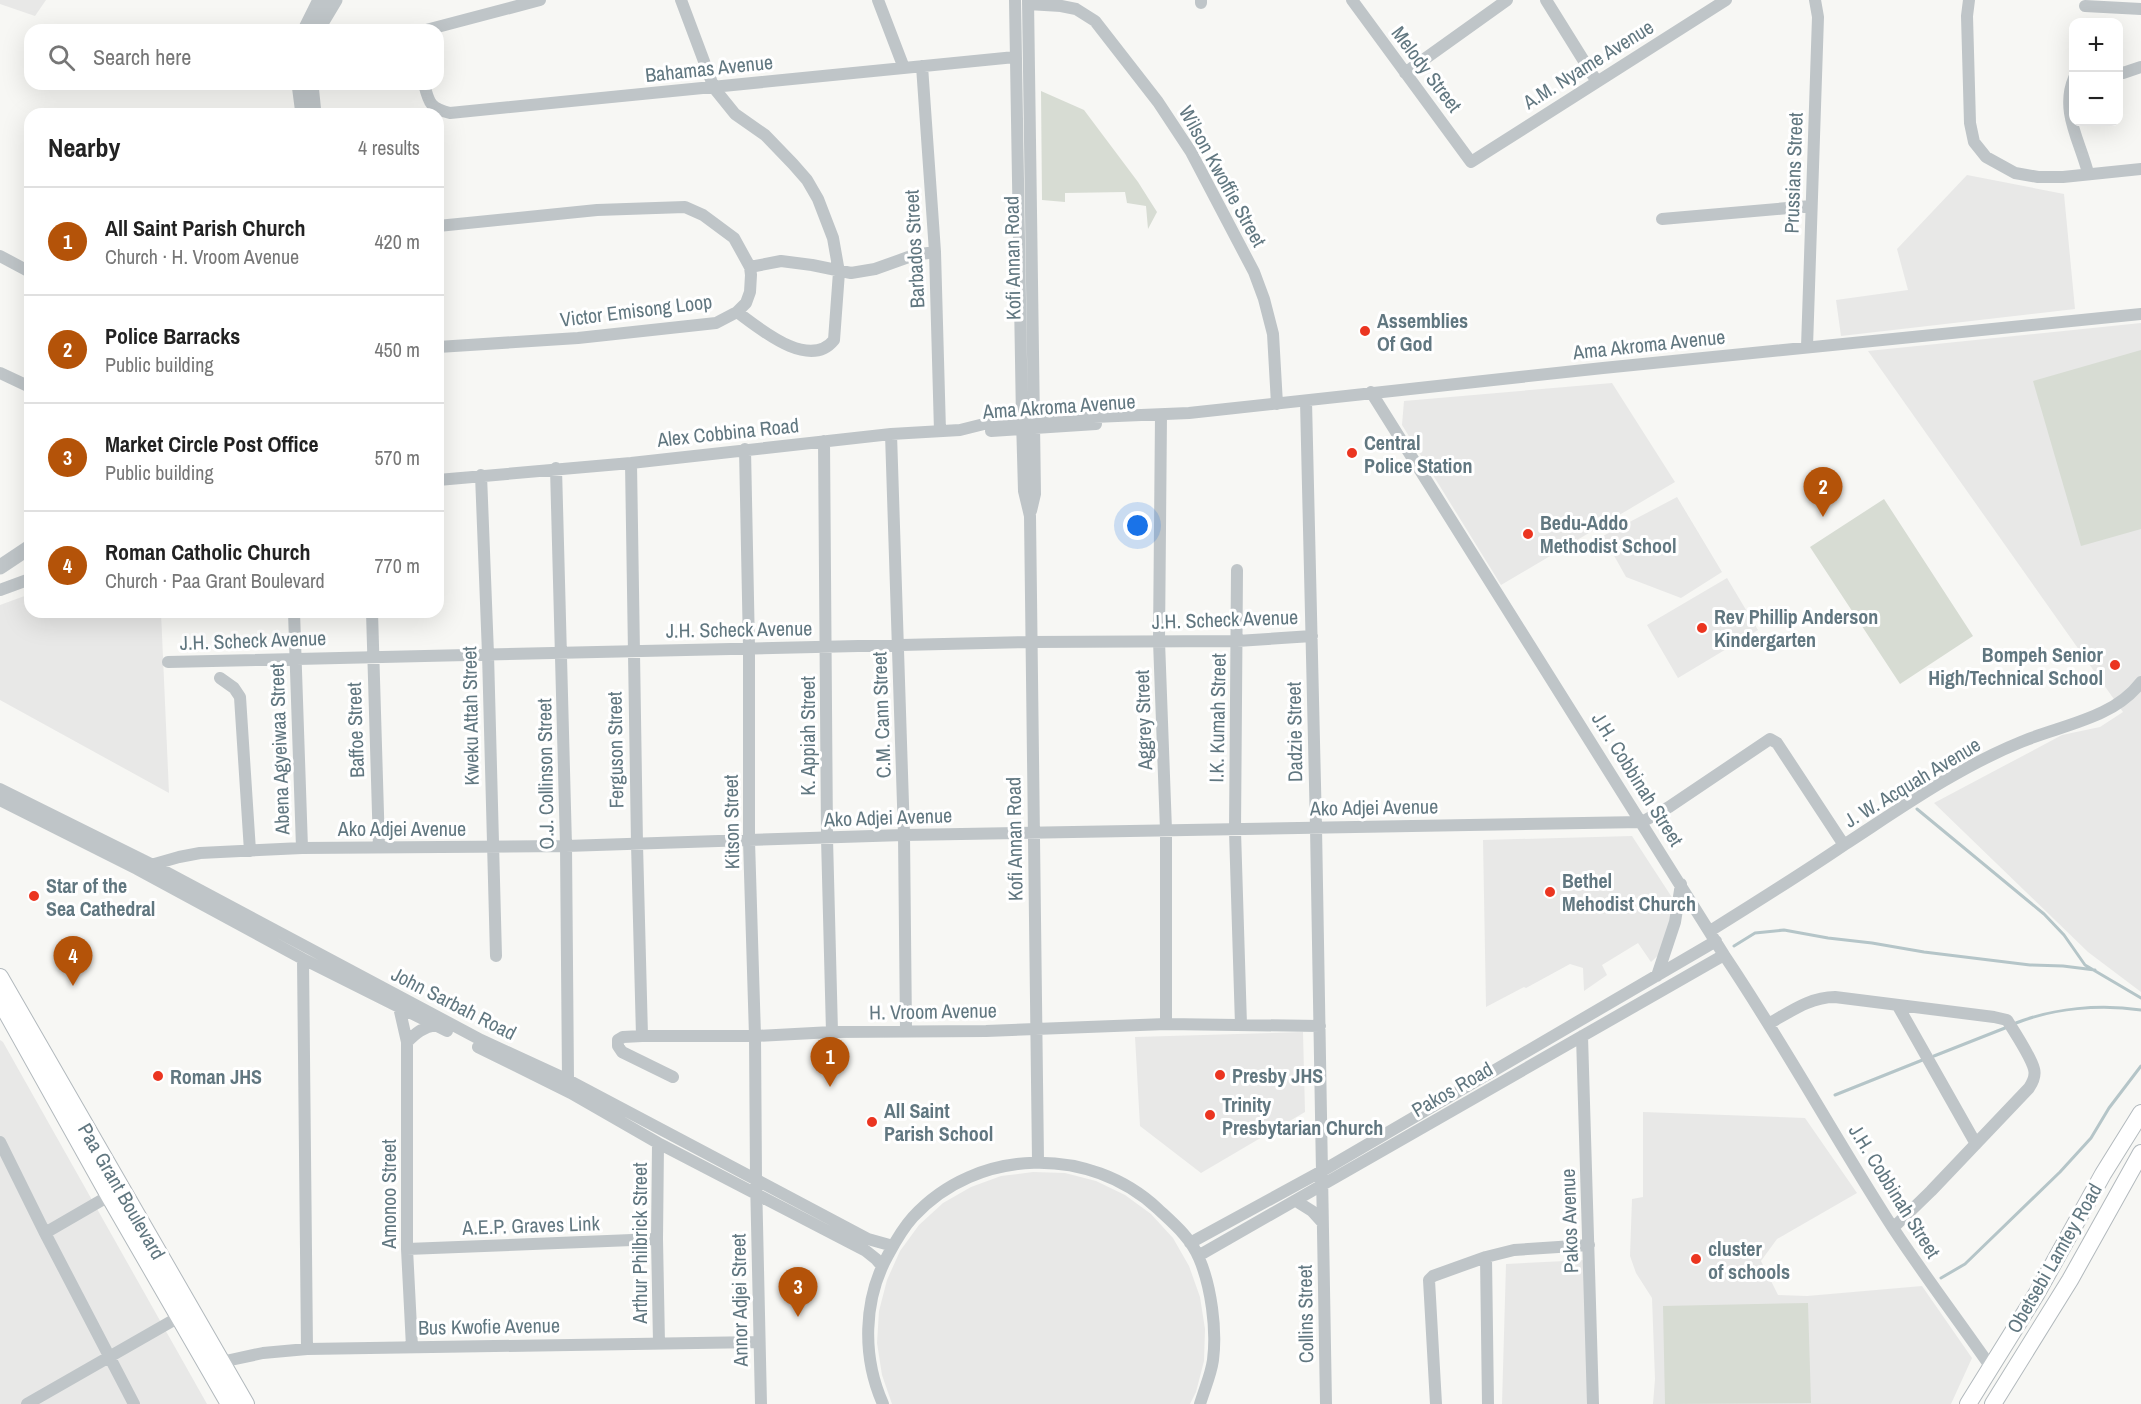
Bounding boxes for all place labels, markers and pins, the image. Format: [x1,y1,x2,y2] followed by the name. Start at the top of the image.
[1377,307,1468,357] place label: Assemblies Of God
[1358,324,1372,338] marker: Assemblies Of God
[1364,429,1472,479] place label: Central Police Station
[1345,446,1359,460] marker: Central Police Station
[1804,468,1842,517] pin: 2
[1540,509,1677,559] place label: Bedu-Addo Methodist School
[1521,527,1535,541] marker: Bedu-Addo Methodist School
[1714,603,1878,653] place label: Rev Phillip Anderson Kindergarten
[1695,621,1709,635] marker: Rev Phillip Anderson Kindergarten
[1928,641,2104,691] place label: Bompeh Senior High/Technical School
[2108,658,2122,672] marker: Bompeh Senior High/Technical School
[1562,867,1696,917] place label: Bethel Mehodist Church
[46,872,155,922] place label: Star of the Sea Cathedral
[1543,885,1557,899] marker: Bethel Mehodist Church
[27,889,41,903] marker: Star of the Sea Cathedral
[54,936,92,986] pin: 4
[810,1038,850,1087] pin: 1
[1232,1062,1323,1089] place label: Presby JHS
[170,1063,262,1090] place label: Roman JHS
[1213,1068,1227,1082] marker: Presby JHS
[151,1069,165,1083] marker: Roman JHS
[1222,1091,1383,1141] place label: Trinity Presbytarian Church
[884,1097,993,1147] place label: All Saint Parish School
[1203,1108,1217,1122] marker: Trinity Presbytarian Church
[865,1115,879,1129] marker: All Saint Parish School
[1708,1235,1790,1285] place label: cluster of schools
[1689,1252,1703,1266] marker: cluster of schools
[778,1268,818,1317] pin: 3

